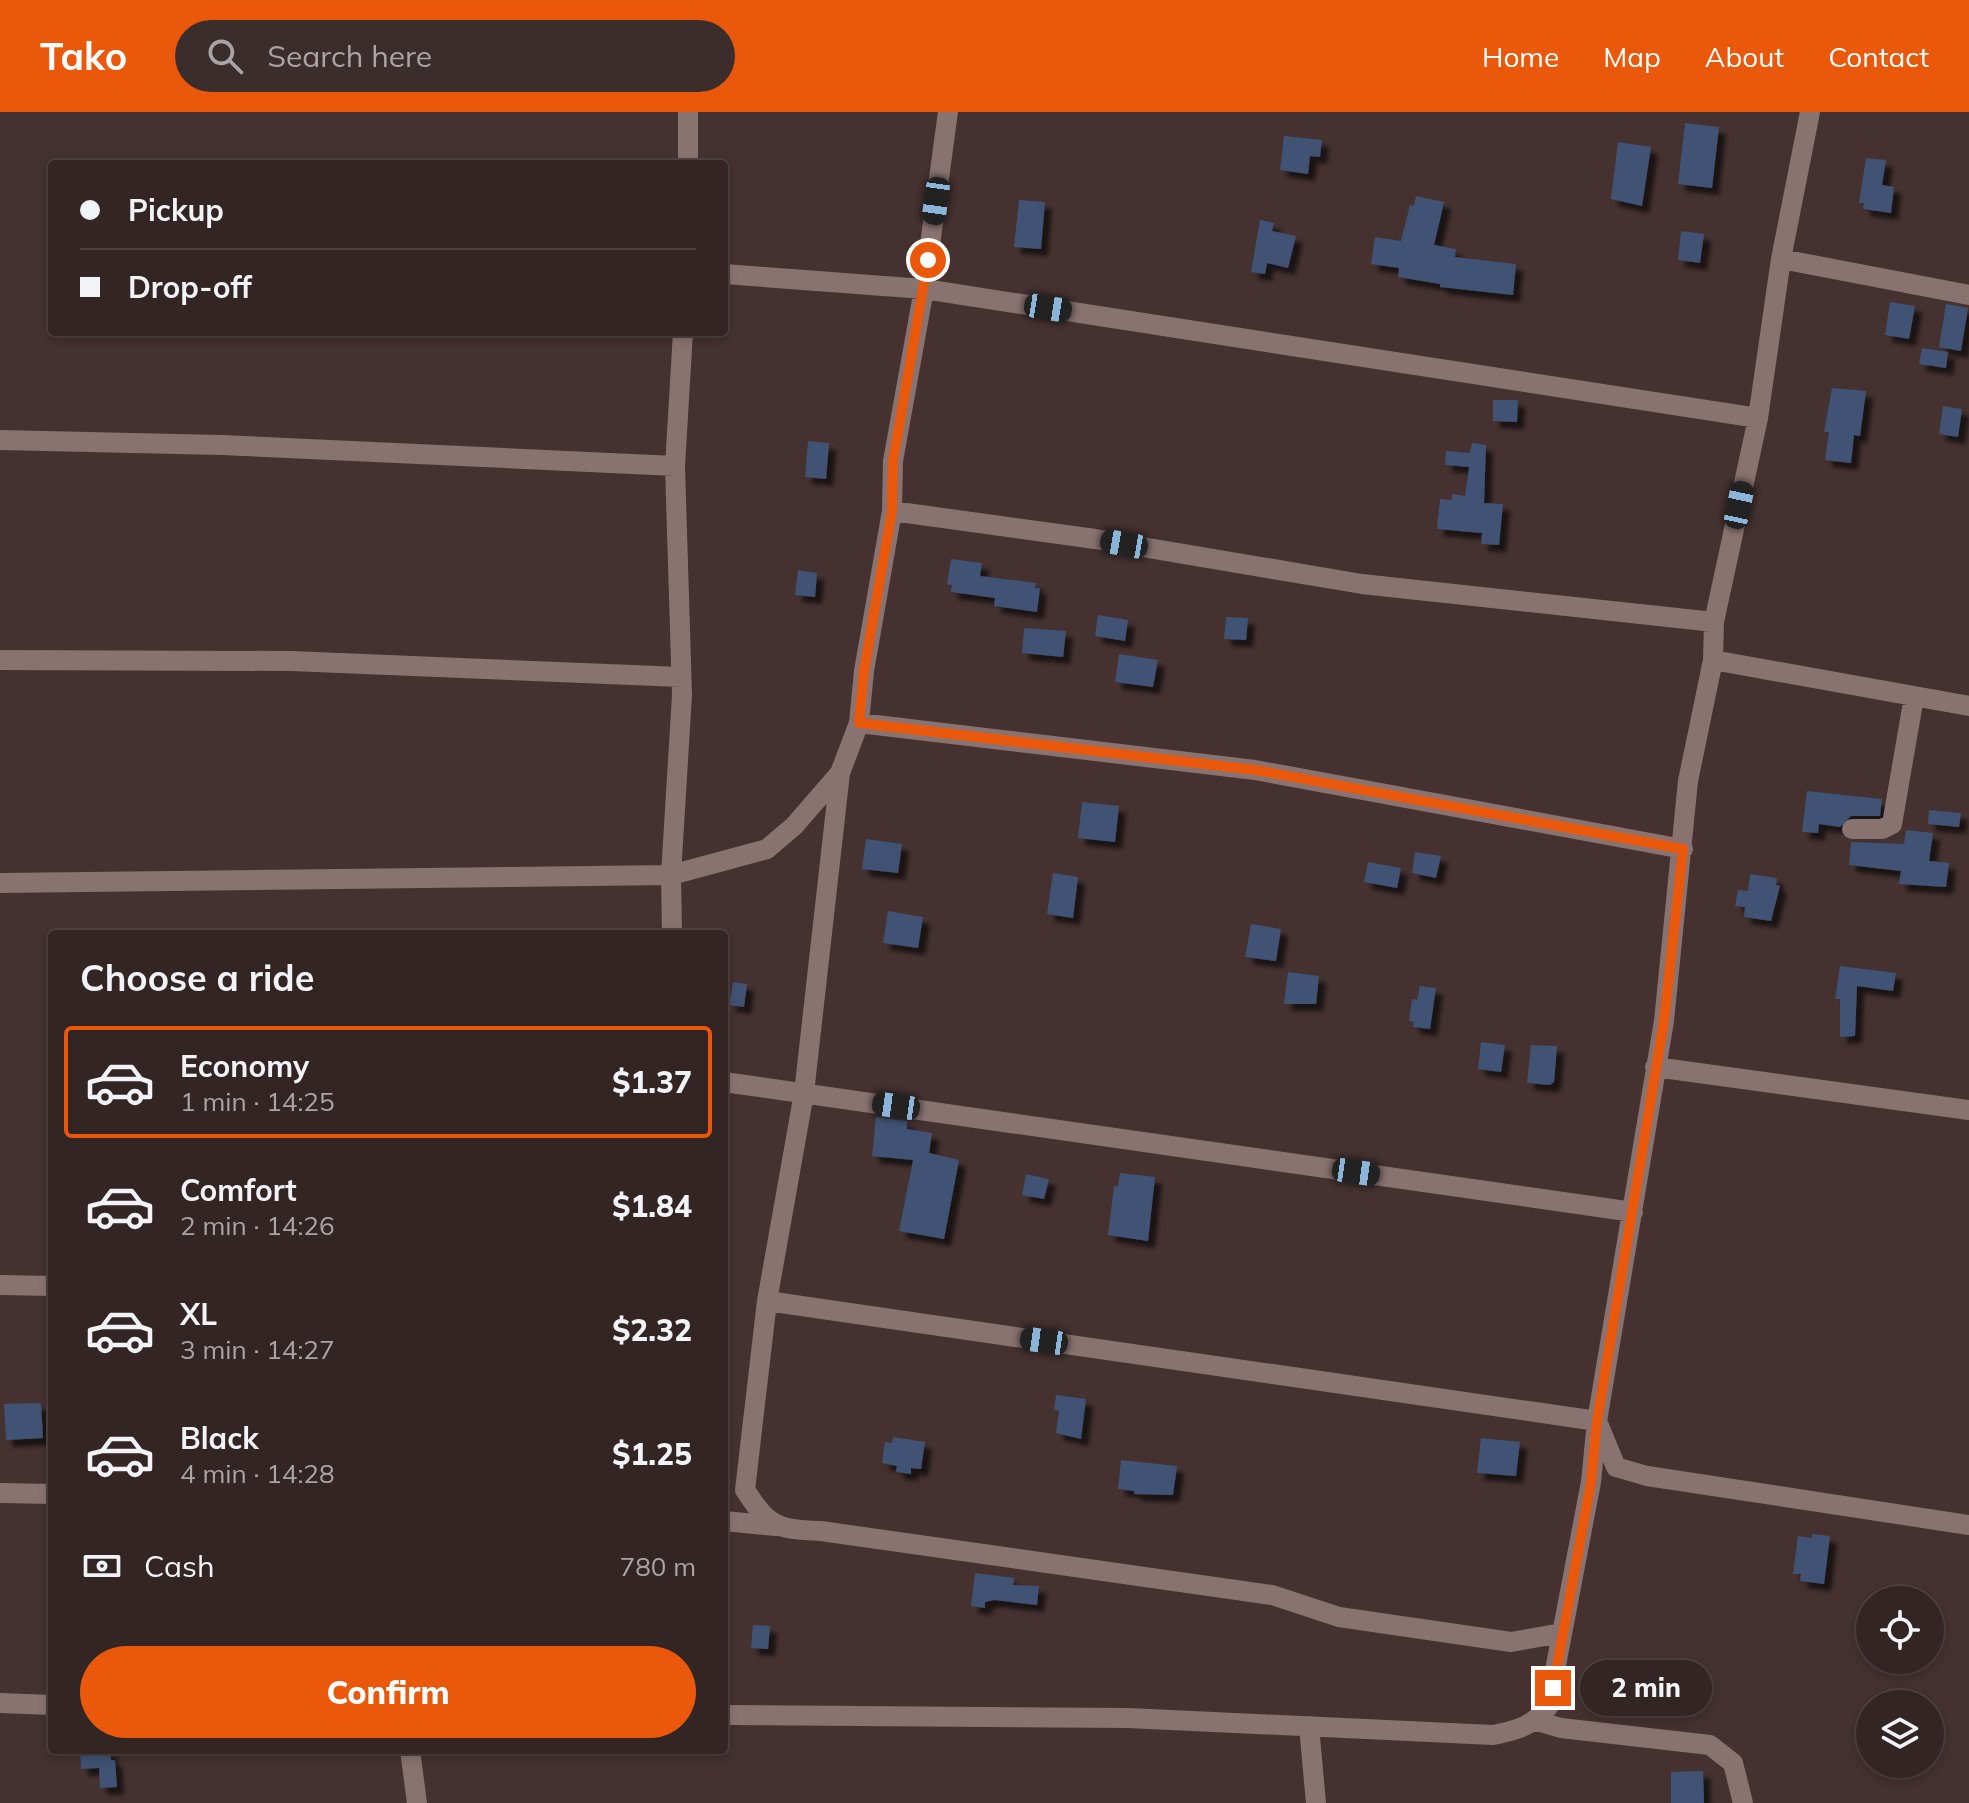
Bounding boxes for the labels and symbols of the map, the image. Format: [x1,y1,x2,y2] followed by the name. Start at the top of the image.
[921,176,951,226] car
[910,242,946,278] route start
[1022,292,1074,324] car
[1722,479,1756,531] car
[1098,528,1150,560] car
[871,1091,921,1121] car
[1331,1157,1381,1187] car
[1019,1326,1069,1356] car
[1581,1660,1713,1716] callout: 2 min
[1535,1670,1571,1706] route end

